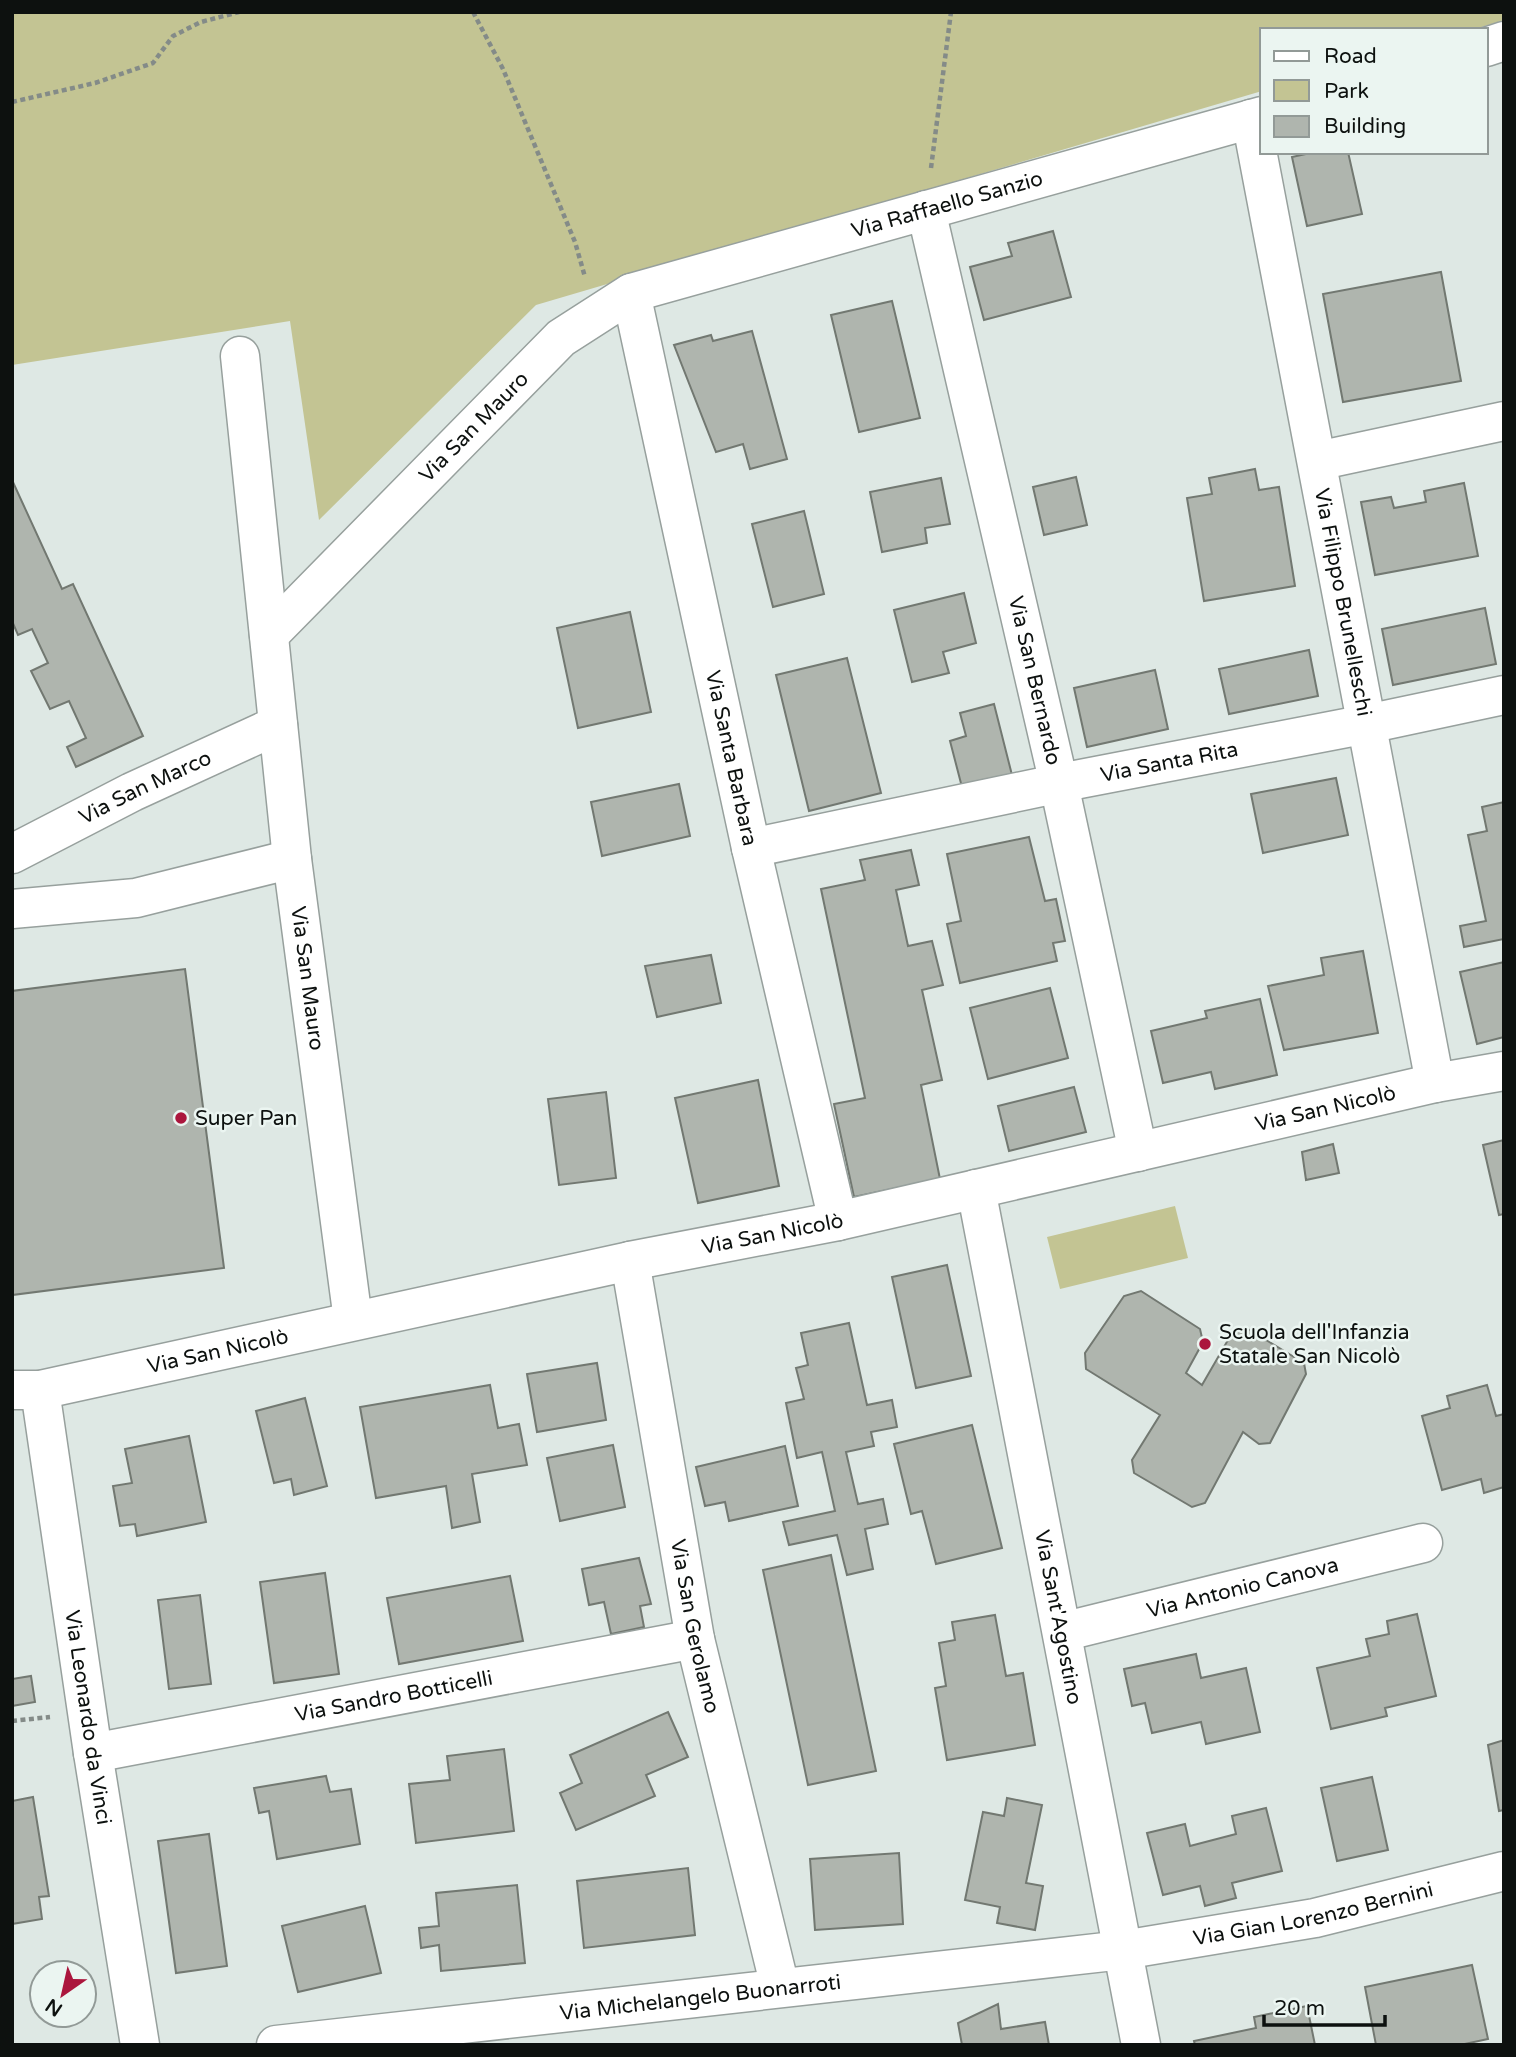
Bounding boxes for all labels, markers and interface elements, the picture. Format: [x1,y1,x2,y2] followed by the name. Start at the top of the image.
[1260,28,1488,154] legend
[1324,44,1377,69] text: Road
[1324,79,1369,104] text: Park
[1324,114,1406,139] text: Building
[849,166,1046,243] street label: Via Raffaello Sanzio
[414,366,534,487] street label: Via San Mauro
[1309,486,1377,718] street label: Via Filippo Brunelleschi
[1003,594,1067,767] street label: Via San Bernardo
[700,668,763,848] street label: Via Santa Barbara
[1098,736,1240,787] street label: Via Santa Rita
[75,745,215,830] street label: Via San Marco
[286,905,330,1052] street label: Via San Mauro
[1253,1080,1398,1137] street label: Via San Nicolò
[195,1106,297,1131] place label: Super Pan
[173,1110,189,1126] marker: Super Pan
[700,1208,845,1259] street label: Via San Nicolò
[1219,1320,1410,1369] place label: Scuola dell'Infanzia Statale San Nicolò
[145,1324,291,1379] street label: Via San Nicolò
[1197,1336,1213,1352] marker: Scuola dell'Infanzia Statale San Nicolò
[1029,1528,1088,1706] street label: Via Sant'Agostino
[666,1537,725,1716] street label: Via San Gerolamo
[1144,1552,1341,1623] street label: Via Antonio Canova
[60,1608,117,1827] street label: Via Leonardo da Vinci
[293,1665,495,1727] street label: Via Sandro Botticelli
[1191,1877,1436,1951] street label: Via Gian Lorenzo Bernini
[28,1959,98,2029] north arrow
[558,1969,842,2026] street label: Via Michelangelo Buonarroti
[1264,1983,1385,2027] scale bar
[42,1994,67,2021] text: N
[1274,1996,1325,2021] text: 20 m

